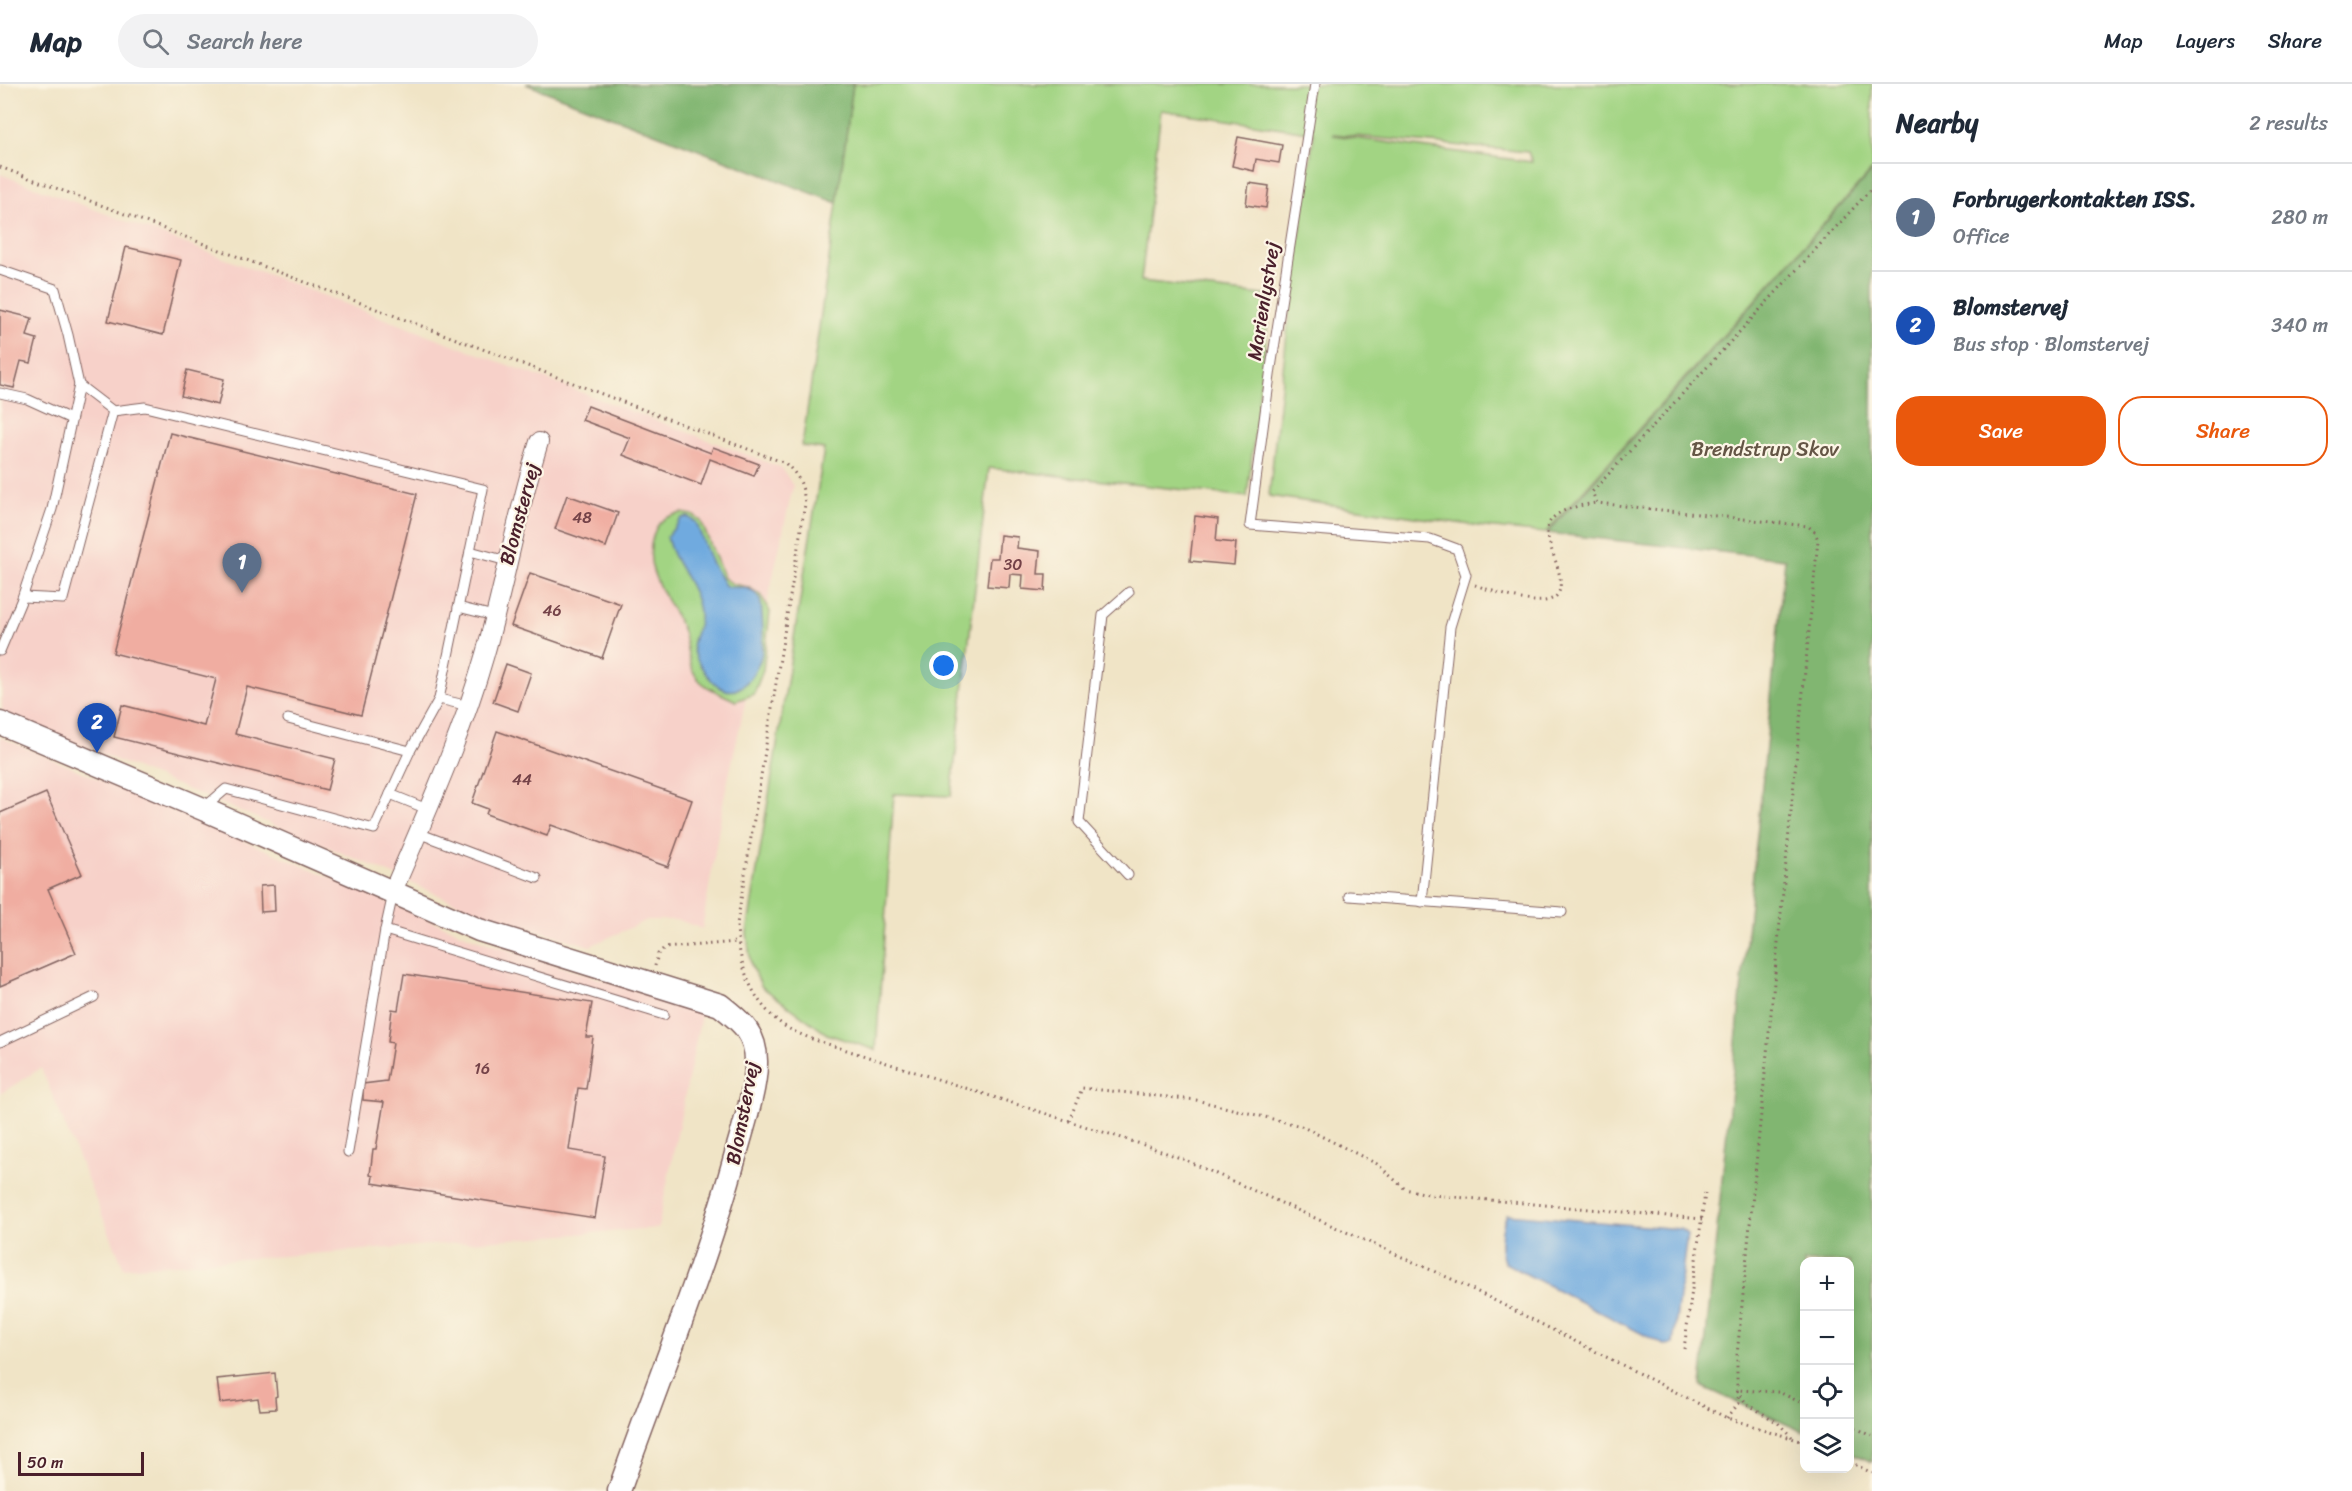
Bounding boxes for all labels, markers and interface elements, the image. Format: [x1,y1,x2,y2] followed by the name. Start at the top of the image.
[118,14,538,68] search box
[30,17,82,66] text: Map
[187,22,303,61] text: Search here
[2104,22,2143,60] text: Map
[2176,22,2235,60] text: Layers
[2268,22,2322,60] text: Share
[139,25,172,58] icon: search
[1896,100,1978,146] text: Nearby
[2249,106,2328,141] text: 2 results
[1953,180,2196,219] text: Forbrugerkontakten ISS.
[1911,200,1920,235] text: 1
[2271,200,2328,235] text: 280 m
[1953,219,2009,254] text: Office
[1237,239,1290,363] street label: Marienlystvej
[1953,288,2068,327] text: Blomstervej
[1910,308,1921,343] text: 2
[2271,308,2328,343] text: 340 m
[1953,327,2149,362] text: Bus stop · Blomstervej
[1896,396,2106,466] button: Save
[2118,396,2328,466] button: Share
[1691,432,1839,467] park label: Brendstrup Skov
[489,459,550,569] street label: Blomstervej
[572,503,592,532] house number: 48
[222,544,262,593] pin: 1
[1004,550,1022,579] house number: 30
[542,596,562,625] house number: 46
[929,651,958,680] your location
[78,704,116,753] pin: 2
[512,765,532,794] house number: 44
[474,1054,490,1083] house number: 16
[715,1058,770,1168] street label: Blomstervej
[1800,1257,1854,1473] map controls
[1800,1257,1854,1311] button: +
[1800,1311,1854,1365] button: −
[1800,1365,1854,1419] button: locate
[1800,1419,1854,1473] button: layers
[27,1448,63,1477] text: 50 m
[18,1449,144,1476] scale bar

